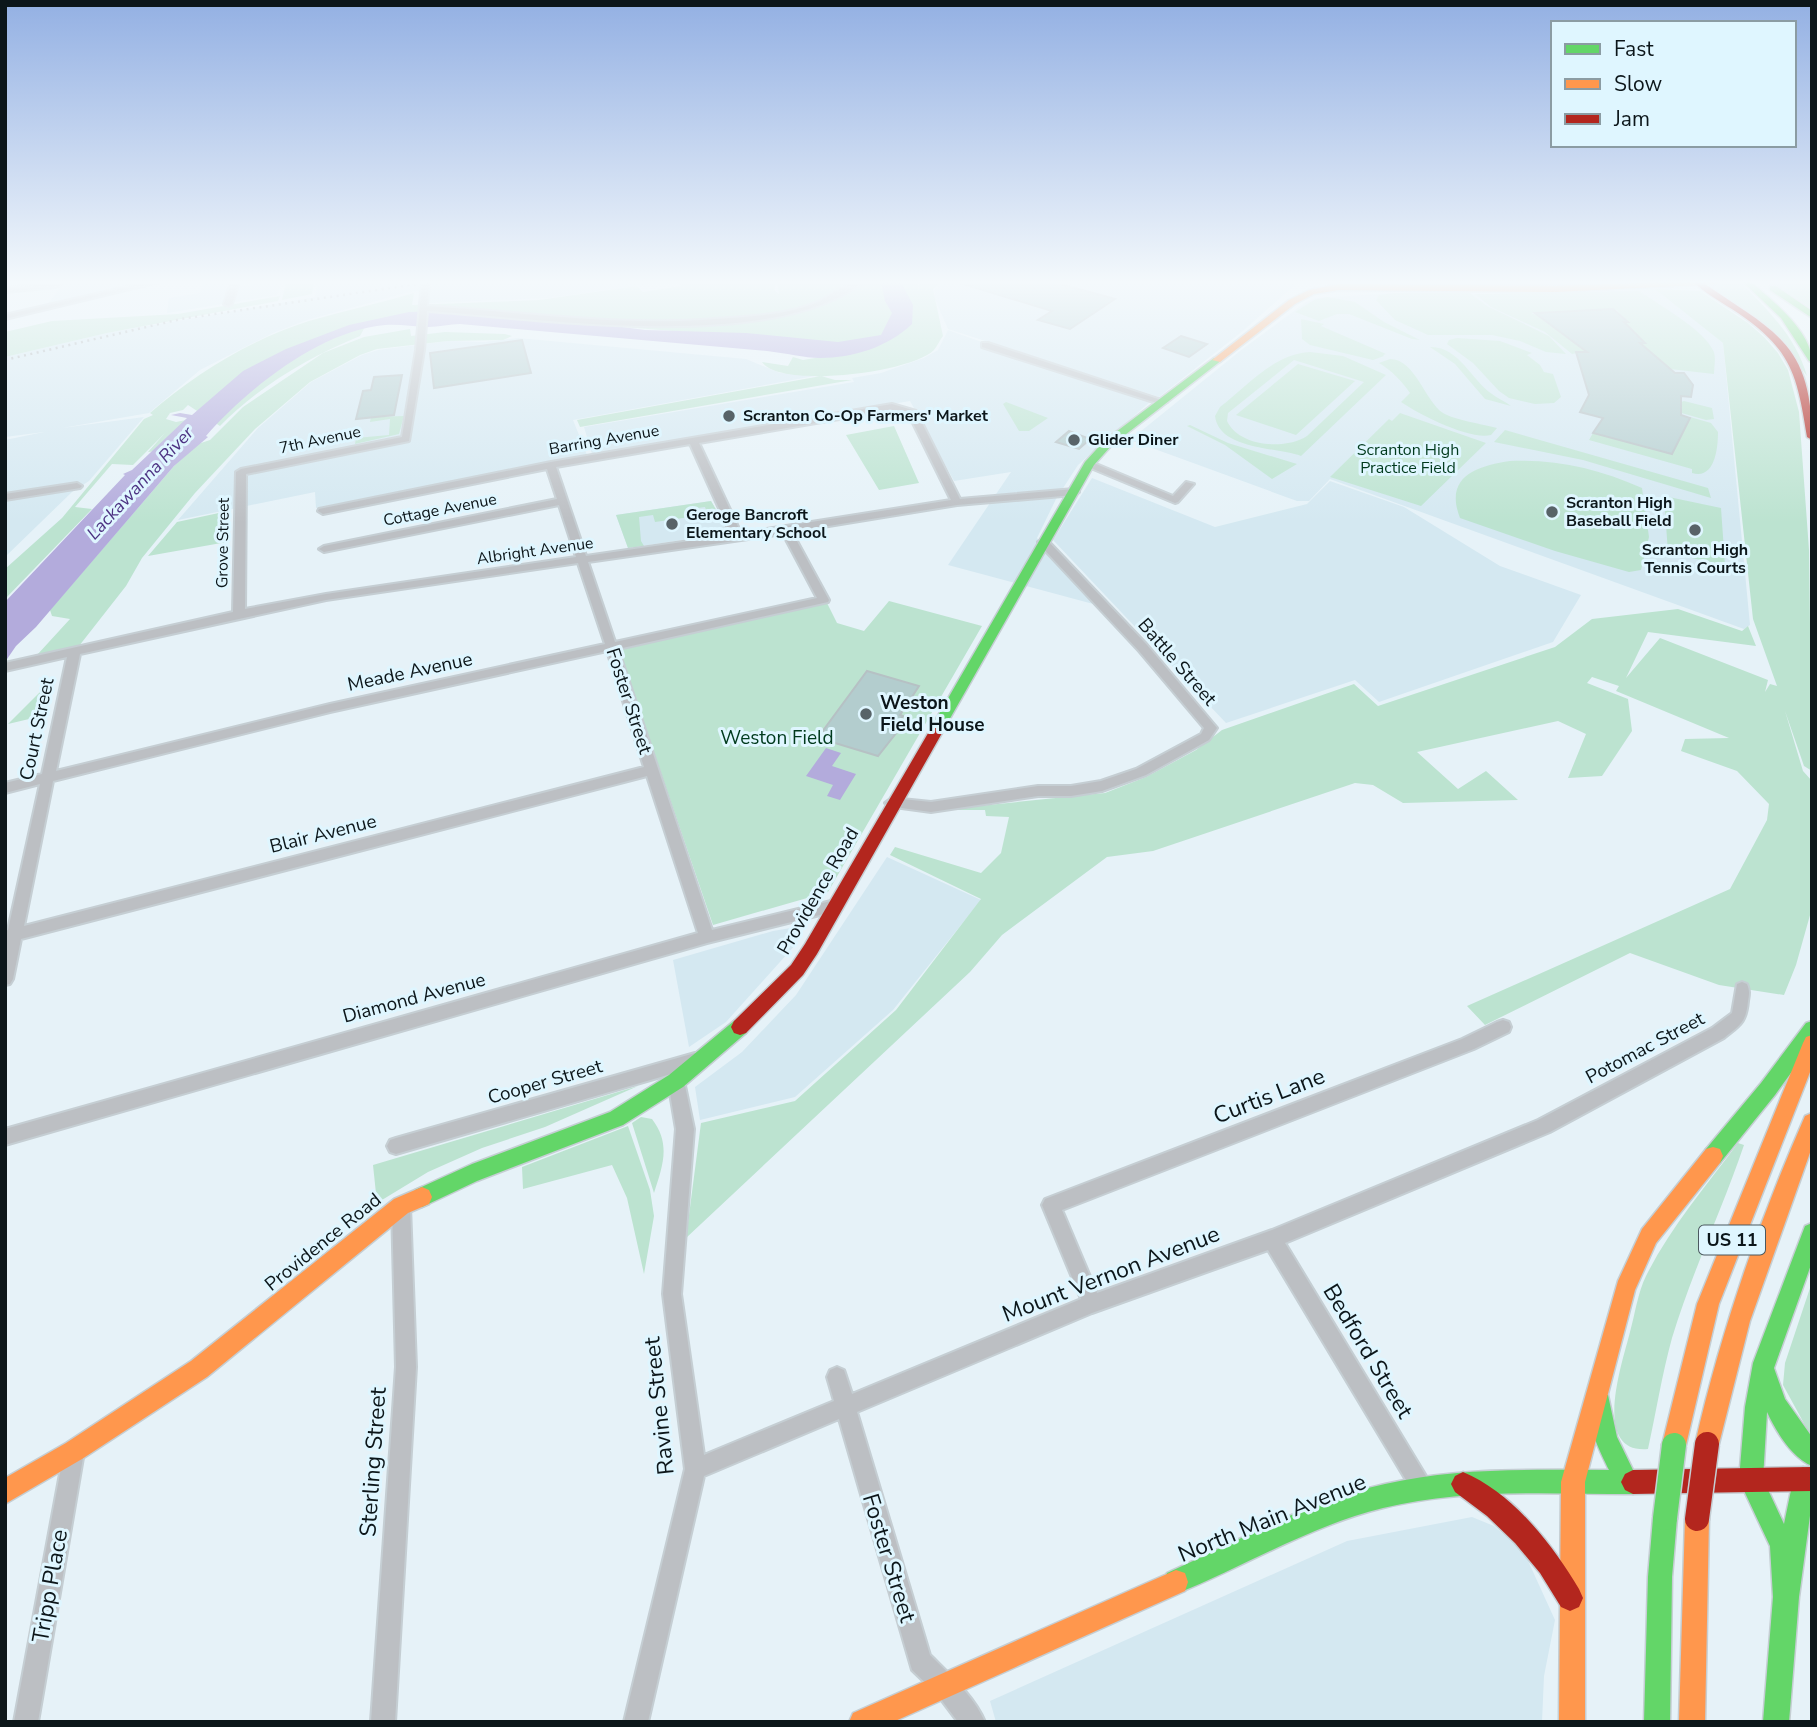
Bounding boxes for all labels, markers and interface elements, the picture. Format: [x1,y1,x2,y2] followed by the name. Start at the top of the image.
[1551,21,1796,147] legend
[1614,35,1654,63] text: Fast
[1614,70,1663,98] text: Slow
[1613,105,1650,133] text: Jam
[743,405,989,427] place label: Scranton Co-Op Farmers' Market
[721,408,737,424] marker: Scranton Co-Op Farmers' Market
[547,419,661,461] street label: Barring Avenue
[81,421,199,545] water label: Lackawanna River
[277,421,363,459] street label: 7th Avenue
[1088,429,1179,451] place label: Glider Diner
[1066,432,1082,448] marker: Glider Diner
[1357,439,1459,479] park label: Scranton High Practice Field
[381,488,499,532] street label: Cottage Avenue
[1566,492,1672,532] place label: Scranton High Baseball Field
[211,497,235,588] street label: Grove Street
[686,504,826,544] place label: Geroge Bancroft Elementary School
[1544,504,1560,520] marker: Scranton High Baseball Field
[664,516,680,532] marker: Geroge Bancroft Elementary School
[1687,522,1703,538] marker: Scranton High Tennis Courts
[475,532,595,570] street label: Albright Avenue
[1642,539,1748,579] place label: Scranton High Tennis Courts
[1132,613,1223,712] street label: Battle Street
[600,645,658,758] street label: Foster Street
[345,646,475,698] street label: Meade Avenue
[13,675,61,783] street label: Court Street
[880,690,985,738] place label: Weston Field House
[858,706,874,722] marker: Weston Field House
[720,725,834,751] park label: Weston Field
[267,808,379,860] street label: Blair Avenue
[771,823,865,959] street label: Providence Road
[340,966,488,1030] street label: Diamond Avenue
[1581,1006,1709,1090] street label: Potomac Street
[485,1053,606,1111] street label: Cooper Street
[1209,1061,1329,1131] street label: Curtis Lane
[259,1187,387,1297] street label: Providence Road
[998,1218,1224,1330] street label: Mount Vernon Avenue
[1699,1226,1765,1254] road number: US 11
[1316,1278,1421,1425] street label: Bedford Street
[636,1335,682,1477] street label: Ravine Street
[352,1385,394,1538] street label: Sterling Street
[1173,1466,1371,1570] street label: North Main Avenue
[855,1490,924,1627] street label: Foster Street
[25,1527,75,1645] street label: Tripp Place

